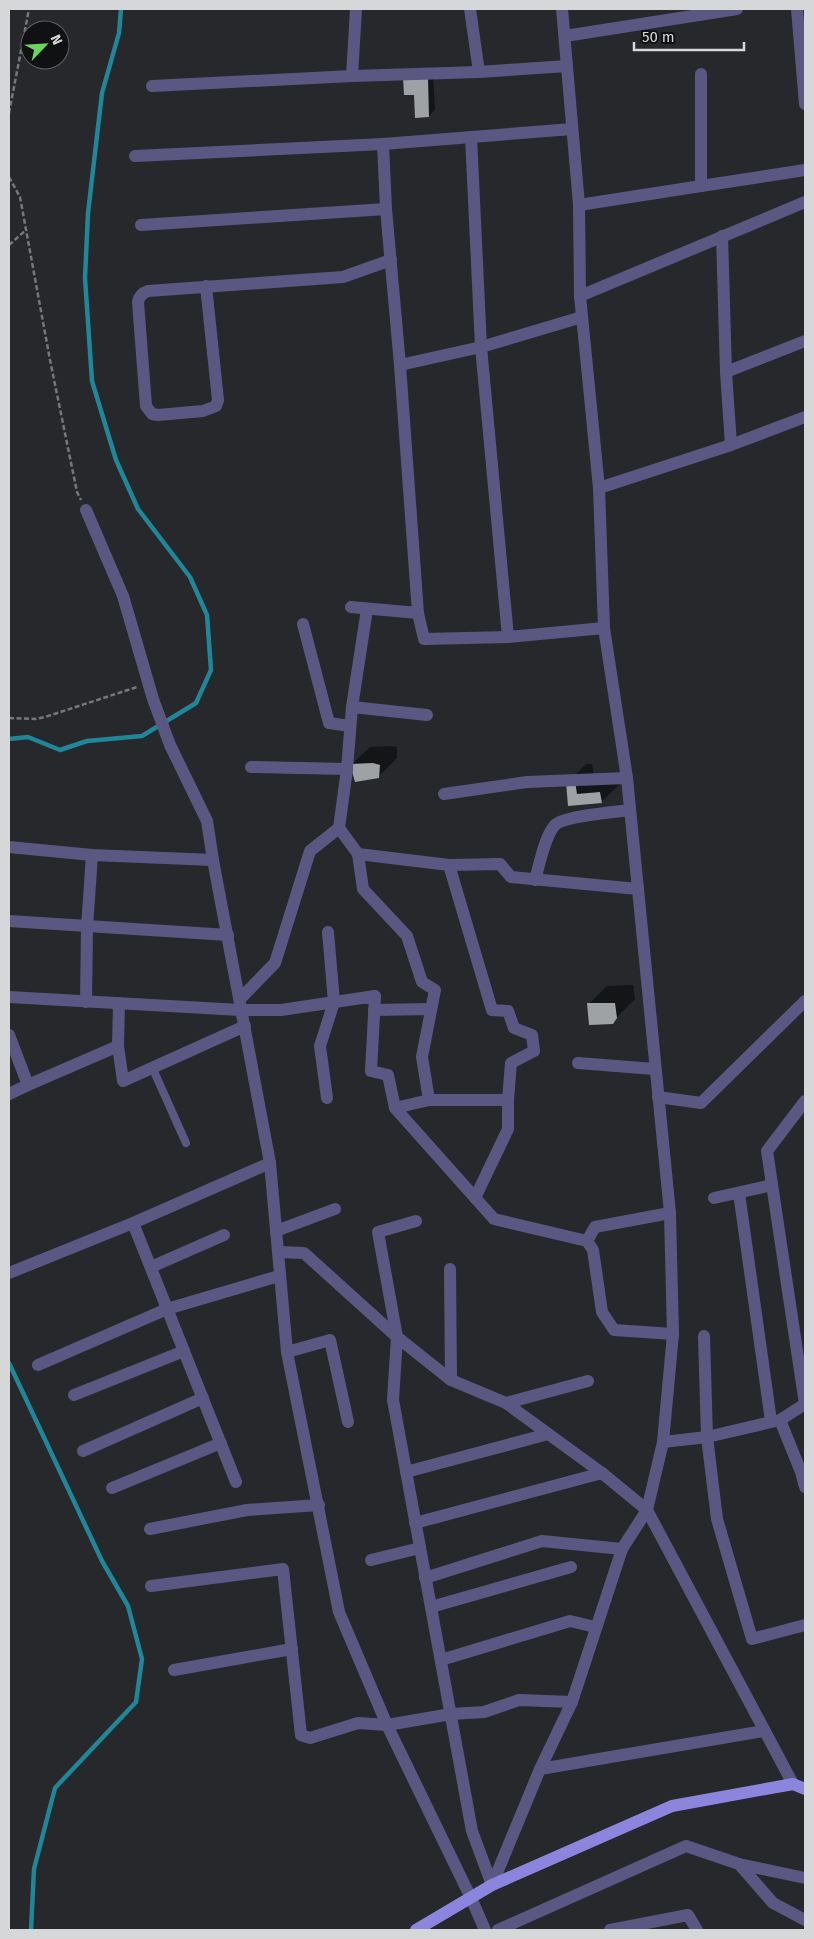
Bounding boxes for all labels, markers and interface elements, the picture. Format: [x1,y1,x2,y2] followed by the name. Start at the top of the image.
[20,20,70,70] north arrow
[634,20,744,52] scale bar
[642,28,675,46] text: 50 m
[47,32,66,48] text: N

